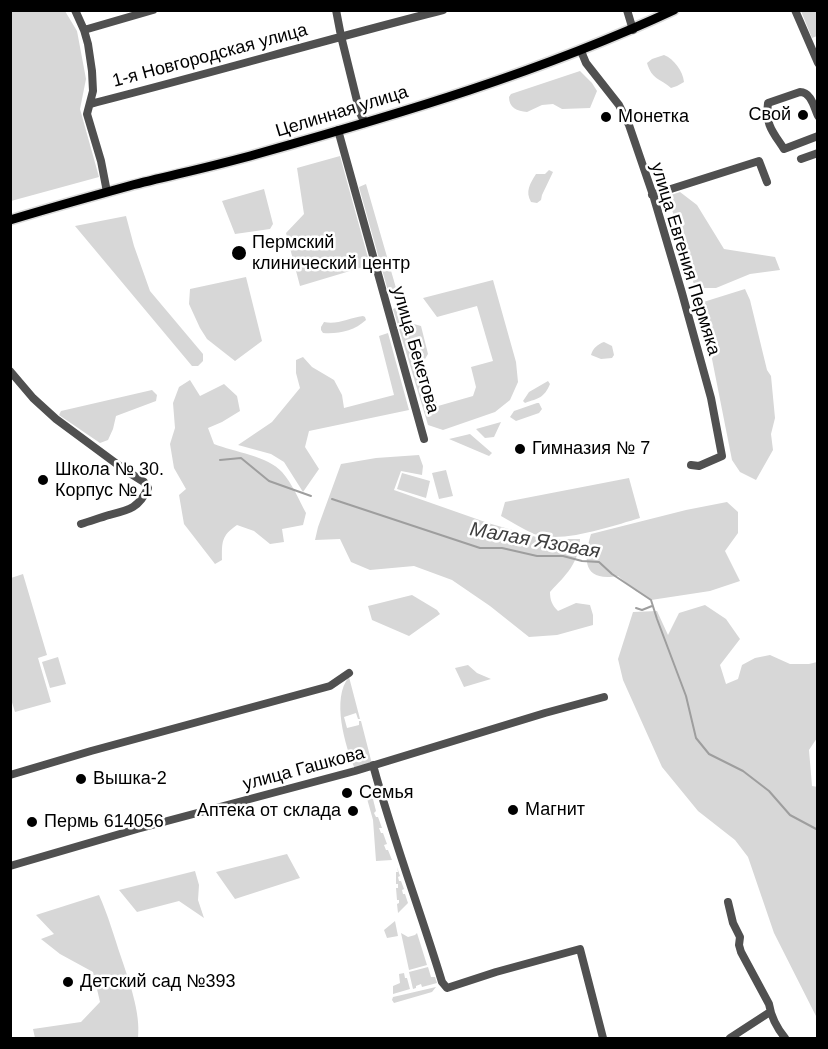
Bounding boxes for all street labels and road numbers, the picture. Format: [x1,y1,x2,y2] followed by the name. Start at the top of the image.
[110,20,310,92] street label: 1-я Новгородская улица
[273,82,411,142] street label: Целинная улица
[645,160,725,358] street label: улица Евгения Пермяка
[387,284,443,416] street label: улица Бекетова
[241,742,367,796] street label: улица Гашкова

